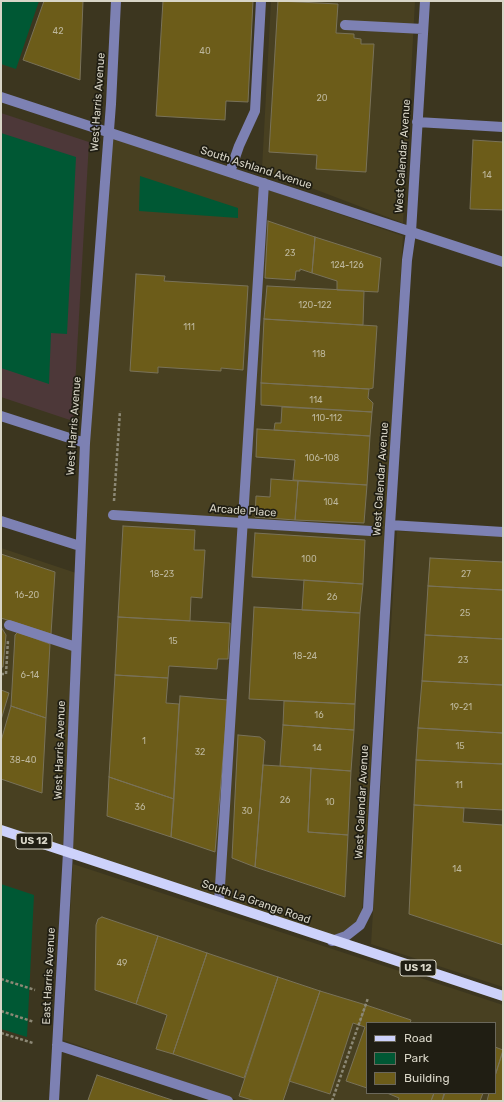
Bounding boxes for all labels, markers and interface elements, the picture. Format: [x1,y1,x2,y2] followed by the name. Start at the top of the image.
[53,26,63,36] house number: 42
[199,46,211,56] house number: 40
[88,52,108,152] street label: West Harris Avenue
[317,93,327,103] house number: 20
[392,99,414,213] street label: West Calendar Avenue
[199,144,313,192] street label: South Ashland Avenue
[482,170,492,180] house number: 14
[285,248,295,258] house number: 23
[330,260,364,270] house number: 124-126
[298,300,332,310] house number: 120-122
[183,322,195,332] house number: 111
[312,349,326,359] house number: 118
[64,376,84,476] street label: West Harris Avenue
[309,395,323,405] house number: 114
[312,413,342,423] house number: 110-112
[370,422,392,536] street label: West Calendar Avenue
[305,453,339,463] house number: 106-108
[323,497,339,507] house number: 104
[209,502,277,520] street label: Arcade Place
[301,554,317,564] house number: 100
[150,569,174,579] house number: 18-23
[461,569,471,579] house number: 27
[15,590,39,600] house number: 16-20
[327,592,337,602] house number: 26
[460,608,470,618] house number: 25
[168,636,178,646] house number: 15
[293,651,317,661] house number: 18-24
[458,655,468,665] house number: 23
[21,670,39,680] house number: 6-14
[52,700,68,800] street label: West Harris Avenue
[450,702,472,712] house number: 19-21
[314,710,324,720] house number: 16
[142,736,146,746] house number: 1
[455,741,465,751] house number: 15
[312,743,322,753] house number: 14
[352,745,372,859] street label: West Calendar Avenue
[195,747,205,757] house number: 32
[10,755,36,765] house number: 38-40
[455,780,463,790] house number: 11
[280,795,290,805] house number: 26
[325,797,335,807] house number: 10
[135,802,145,812] house number: 36
[241,806,253,816] house number: 30
[16,833,52,849] road number: US 12
[452,864,462,874] house number: 14
[200,877,312,927] street label: South La Grange Road
[40,927,58,1025] street label: East Harris Avenue
[117,958,127,968] house number: 49
[400,960,436,976] road number: US 12
[366,1022,496,1094] legend
[404,1031,432,1045] text: Road
[404,1051,429,1065] text: Park
[404,1071,450,1085] text: Building

